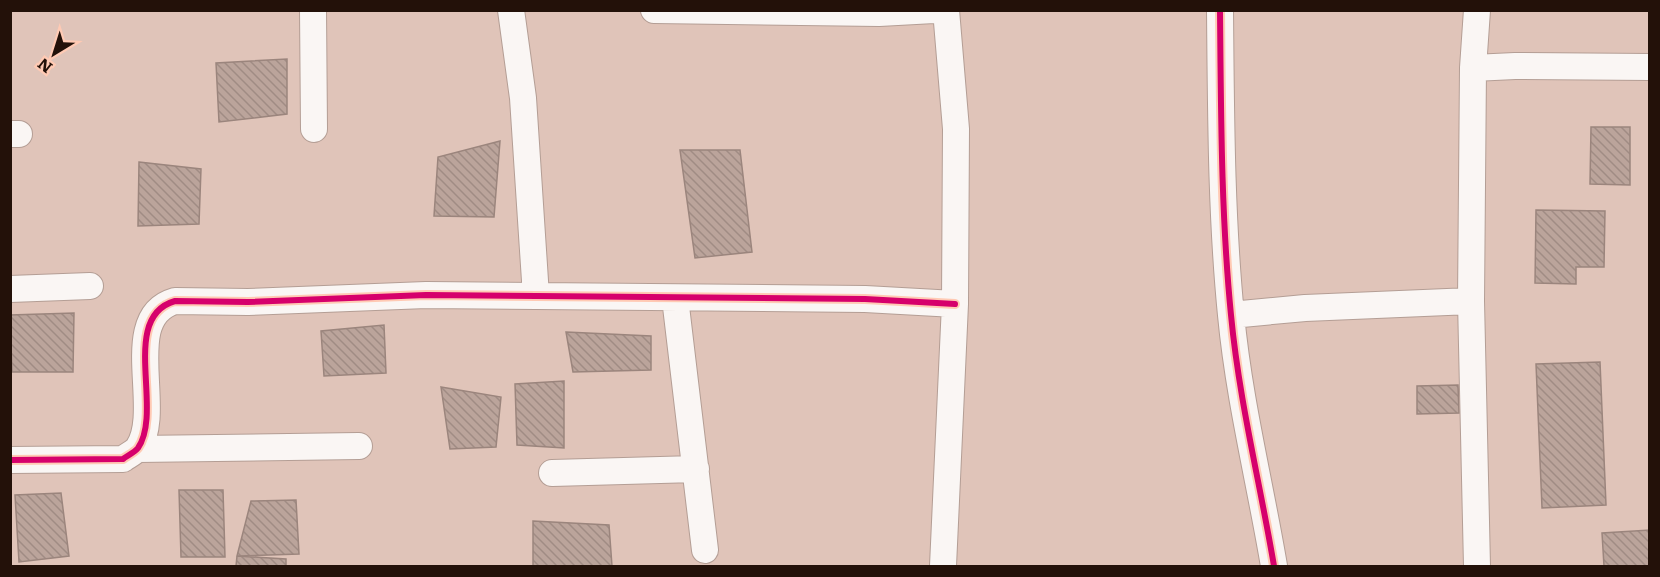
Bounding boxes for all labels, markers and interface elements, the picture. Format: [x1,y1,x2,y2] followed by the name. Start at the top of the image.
[24,24,84,84] north arrow
[31,53,57,80] text: N

